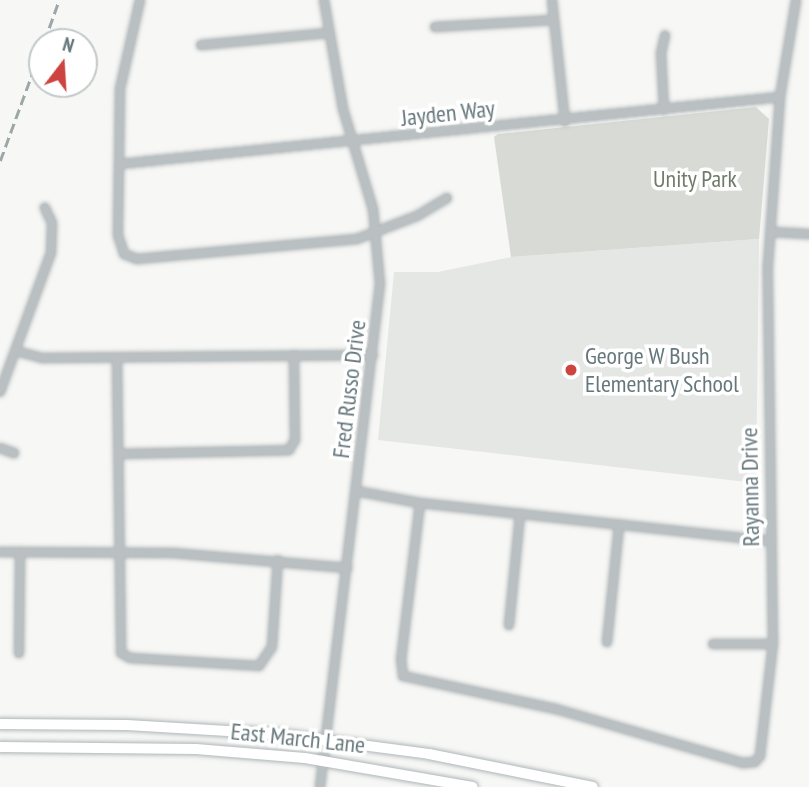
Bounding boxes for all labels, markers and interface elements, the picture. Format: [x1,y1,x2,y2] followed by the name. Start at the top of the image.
[28,28,98,98] north arrow
[60,32,77,58] text: N
[400,94,496,132] street label: Jayden Way
[653,165,737,193] park label: Unity Park
[326,318,372,460] street label: Fred Russo Drive
[585,342,739,398] place label: George W Bush Elementary School
[563,362,579,378] marker: George W Bush Elementary School
[735,427,765,547] street label: Rayanna Drive
[229,717,367,759] street label: East March Lane

